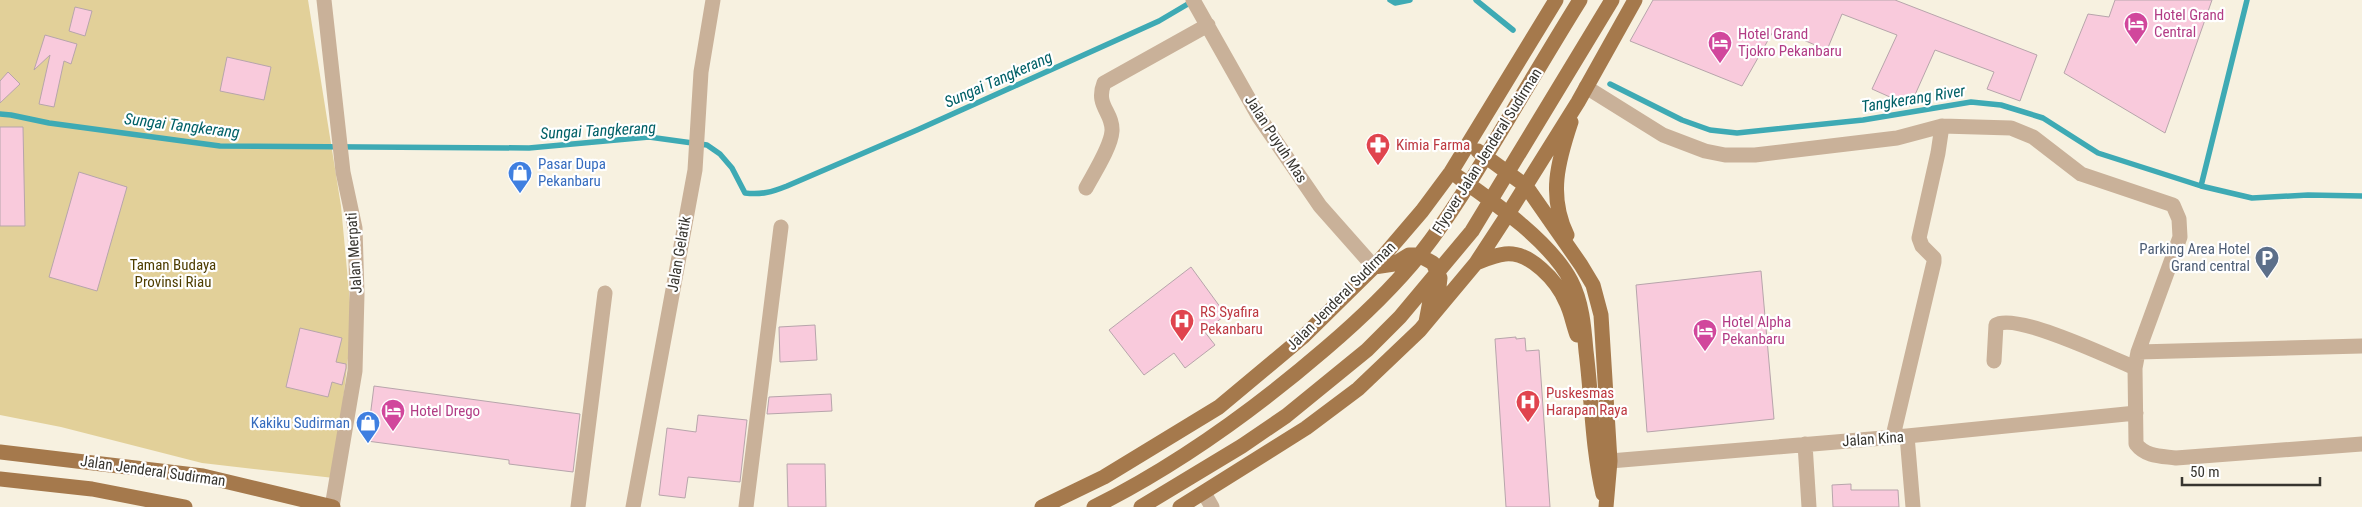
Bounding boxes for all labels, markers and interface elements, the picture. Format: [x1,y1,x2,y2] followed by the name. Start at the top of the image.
[2154,6,2224,41] place label: Hotel Grand Central
[2123,11,2149,45] hotel icon: Hotel Grand Central
[1738,25,1842,60] place label: Hotel Grand Tjokro Pekanbaru
[1707,30,1733,64] hotel icon: Hotel Grand Tjokro Pekanbaru
[941,47,1055,112] water label: Sungai Tangkerang
[1429,65,1545,237] street label: Flyover Jalan Jenderal Sudirman
[1860,81,1968,116] water label: Tangkerang River
[1241,92,1311,186] street label: Jalan Puyuh Mas
[123,109,241,142] water label: Sungai Tangkerang
[540,118,657,143] water label: Sungai Tangkerang
[1365,132,1391,166] pharmacy icon: Kimia Farma
[1396,136,1470,154] place label: Kimia Farma
[538,155,606,190] place label: Pasar Dupa Pekanbaru
[507,160,533,194] shop icon: Pasar Dupa Pekanbaru
[342,212,366,294] street label: Jalan Merpati
[663,214,695,293] street label: Jalan Gelatik
[1283,238,1399,354] street label: Jalan Jenderal Sudirman
[2139,240,2250,275] place label: Parking Area Hotel Grand central
[2254,245,2280,279] parking icon: Parking Area Hotel Grand central
[130,256,216,291] park label: Taman Budaya Provinsi Riau
[1200,303,1263,338] place label: RS Syafira Pekanbaru
[1169,308,1195,342] hospital icon: RS Syafira Pekanbaru
[1722,313,1791,348] place label: Hotel Alpha Pekanbaru
[1692,318,1718,352] hotel icon: Hotel Alpha Pekanbaru
[1546,384,1628,419] place label: Puskesmas Harapan Raya
[1515,389,1541,423] hospital icon: Puskesmas Harapan Raya
[380,398,406,432] hotel icon: Hotel Drego
[410,402,480,420] place label: Hotel Drego
[355,410,381,444] shop icon: Kakiku Sudirman
[251,414,350,432] place label: Kakiku Sudirman
[1842,428,1904,450] street label: Jalan Kina
[79,452,227,490] street label: Jalan Jenderal Sudirman
[2182,454,2320,486] scale bar
[2190,463,2220,481] text: 50 m

